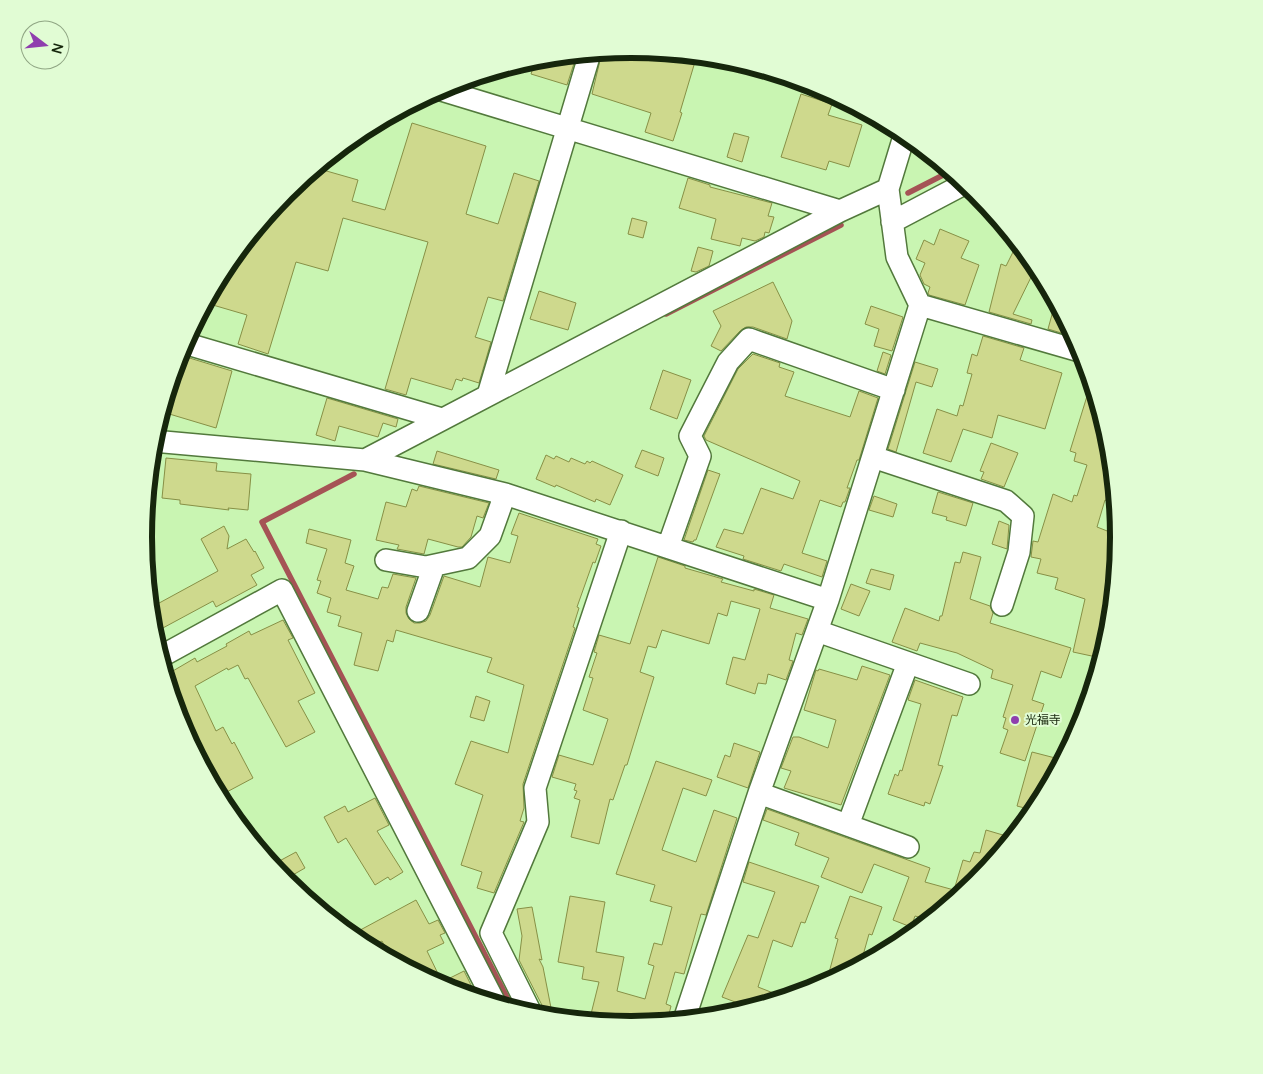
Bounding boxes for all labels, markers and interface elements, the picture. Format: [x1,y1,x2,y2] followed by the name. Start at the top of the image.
[20,20,70,70] north arrow
[47,41,68,56] text: N
[1025,711,1061,728] place label: 光福寺
[1009,714,1021,726] marker: 光福寺

